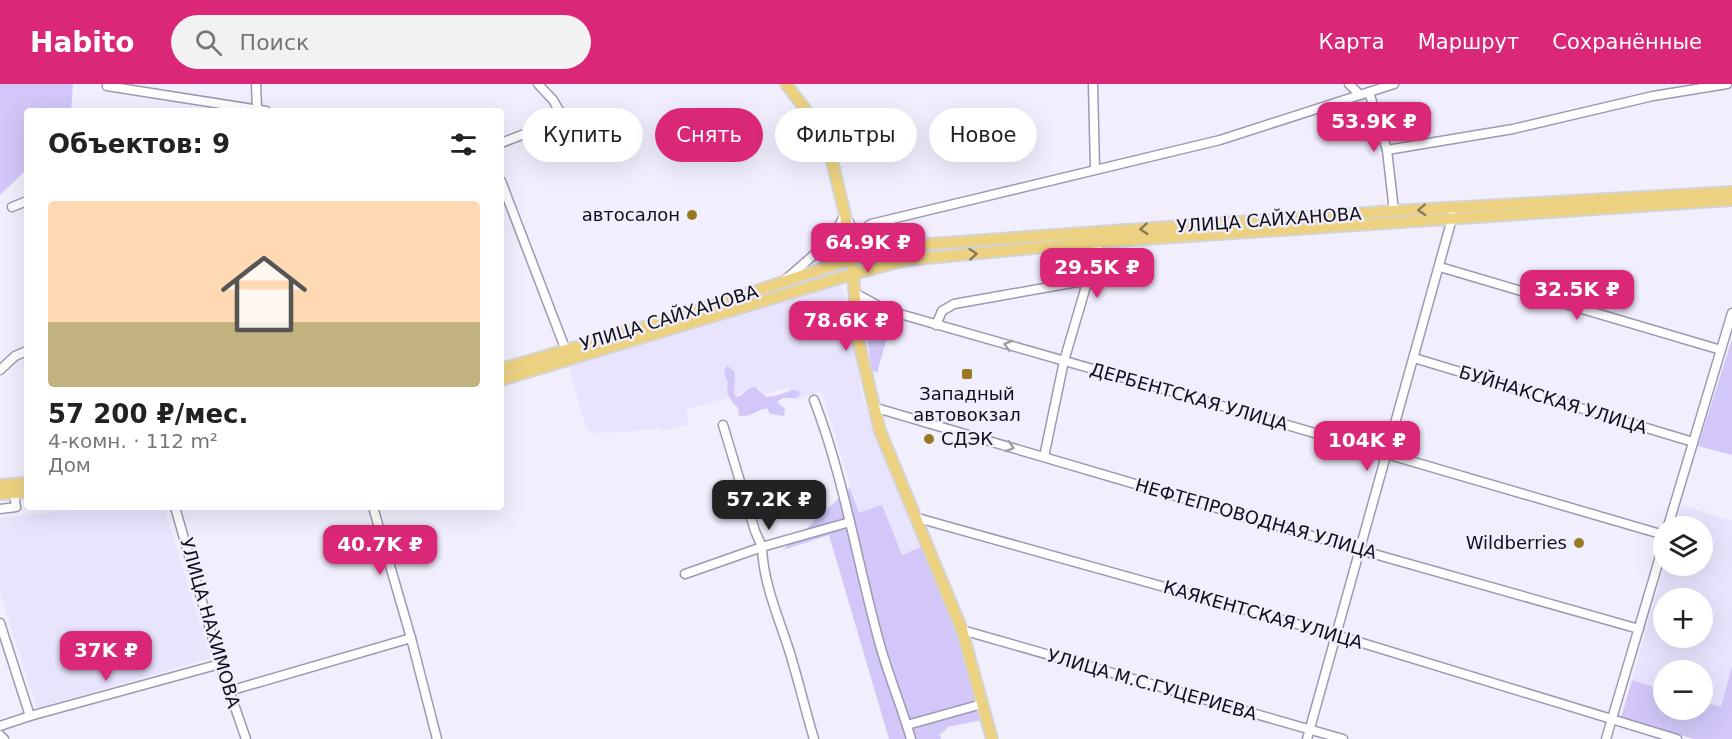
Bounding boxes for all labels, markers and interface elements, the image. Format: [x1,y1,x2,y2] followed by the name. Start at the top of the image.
[171,15,591,69] search box
[30,26,135,59] text: Habito
[192,26,225,59] icon: search
[240,30,309,55] text: Поиск
[1319,30,1385,54] text: Карта
[1418,30,1519,54] text: Маршрут
[1552,30,1702,54] text: Сохранённые
[1319,102,1429,153] pin: 53.9K ₽
[522,108,643,162] chip: Купить
[655,108,763,162] chip: Снять
[775,108,917,162] chip: Фильтры
[929,108,1037,162] chip: Новое
[1331,109,1417,133] text: 53.9K ₽
[447,128,480,161] icon: filters
[48,129,230,159] text: Объектов: 9
[1176,203,1363,236] street label: УЛИЦА САЙХАНОВА
[1417,203,1426,216] one-way arrow
[582,204,680,225] place label: автосалон
[685,208,699,222] marker: автосалон
[1139,222,1148,235] one-way arrow
[813,223,923,274] pin: 64.9K ₽
[825,230,911,254] text: 64.9K ₽
[210,240,318,348] icon: home
[968,248,977,261] one-way arrow
[1042,248,1152,299] pin: 29.5K ₽
[1054,255,1140,279] text: 29.5K ₽
[1522,270,1632,321] pin: 32.5K ₽
[1534,277,1620,301] text: 32.5K ₽
[577,280,761,355] street label: УЛИЦА САЙХАНОВА
[791,301,901,352] pin: 78.6K ₽
[803,308,889,332] text: 78.6K ₽
[1003,340,1014,352] one-way arrow
[1088,358,1291,435] street label: ДЕРБЕНТСКАЯ УЛИЦА
[1457,361,1650,438] street label: БУЙНАКСКАЯ УЛИЦА
[960,367,974,381] marker: Западный автовокзал
[913,383,1021,425] place label: Западный автовокзал
[48,399,248,429] text: 57 200 ₽/мес.
[1318,421,1416,472] pin: 104K ₽
[941,428,993,449] place label: СДЭК
[1328,428,1406,452] text: 104K ₽
[48,429,218,453] text: 4-комн. · 112 m²
[922,432,936,446] marker: СДЭК
[1004,440,1015,452] one-way arrow
[48,453,91,477] text: Дом
[1133,474,1380,563] street label: НЕФТЕПРОВОДНАЯ УЛИЦА
[714,480,824,531] pin: 57.2K ₽
[726,487,812,511] text: 57.2K ₽
[1653,516,1713,720] map controls
[1653,516,1713,576] button: layers
[325,525,435,576] pin: 40.7K ₽
[337,532,423,556] text: 40.7K ₽
[1466,532,1567,553] place label: Wildberries
[176,535,245,711] street label: УЛИЦА НАХИМОВА
[1572,536,1586,550] marker: Wildberries
[1161,576,1366,653] street label: КАЯКЕНТСКАЯ УЛИЦА
[1653,588,1713,648] button: +
[64,631,148,682] pin: 37K ₽
[74,638,138,662] text: 37K ₽
[1045,644,1260,725] street label: УЛИЦА М.С.ГУЦЕРИЕВА
[1653,660,1713,720] button: −

